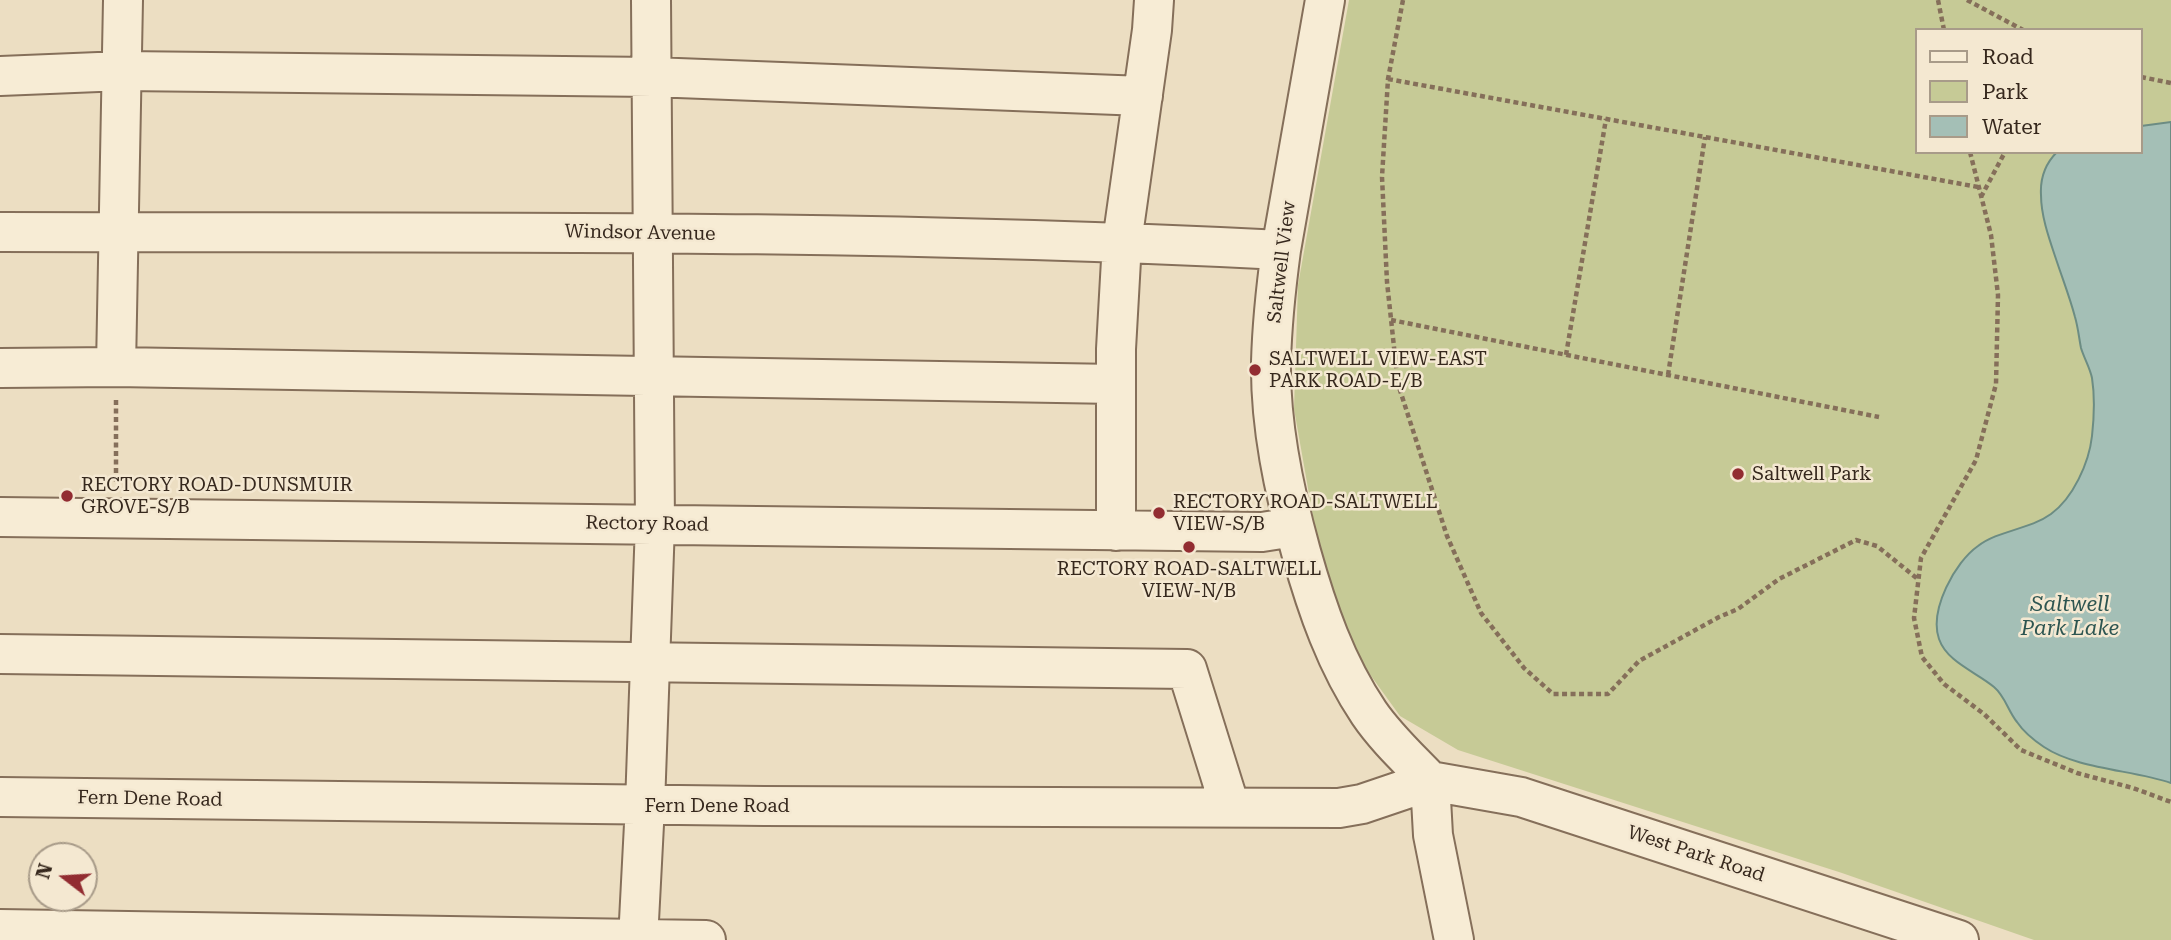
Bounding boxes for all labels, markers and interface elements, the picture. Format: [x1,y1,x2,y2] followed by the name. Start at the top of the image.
[1916,28,2143,154] legend
[1982,45,2034,69] text: Road
[1982,80,2028,104] text: Park
[1982,115,2041,139] text: Water
[1263,200,1301,324] street label: Saltwell View
[564,220,716,246] street label: Windsor Avenue
[1269,348,1487,392] place label: SALTWELL VIEW-EAST PARK ROAD-E/B
[1247,362,1263,378] marker: SALTWELL VIEW-EAST PARK ROAD-E/B
[1752,463,1871,485] place label: Saltwell Park
[1730,466,1746,482] marker: Saltwell Park
[81,474,353,518] place label: RECTORY ROAD-DUNSMUIR GROVE-S/B
[59,488,75,504] marker: RECTORY ROAD-DUNSMUIR GROVE-S/B
[1173,491,1437,535] place label: RECTORY ROAD-SALTWELL VIEW-S/B
[1151,505,1167,521] marker: RECTORY ROAD-SALTWELL VIEW-S/B
[585,512,709,536] street label: Rectory Road
[1181,539,1197,555] marker: RECTORY ROAD-SALTWELL VIEW-N/B
[1057,558,1321,602] place label: RECTORY ROAD-SALTWELL VIEW-N/B
[2021,592,2119,642] water label: Saltwell Park Lake
[77,786,223,812] street label: Fern Dene Road
[644,795,790,817] street label: Fern Dene Road
[1624,821,1768,887] street label: West Park Road
[28,842,98,912] north arrow
[31,861,57,882] text: N

